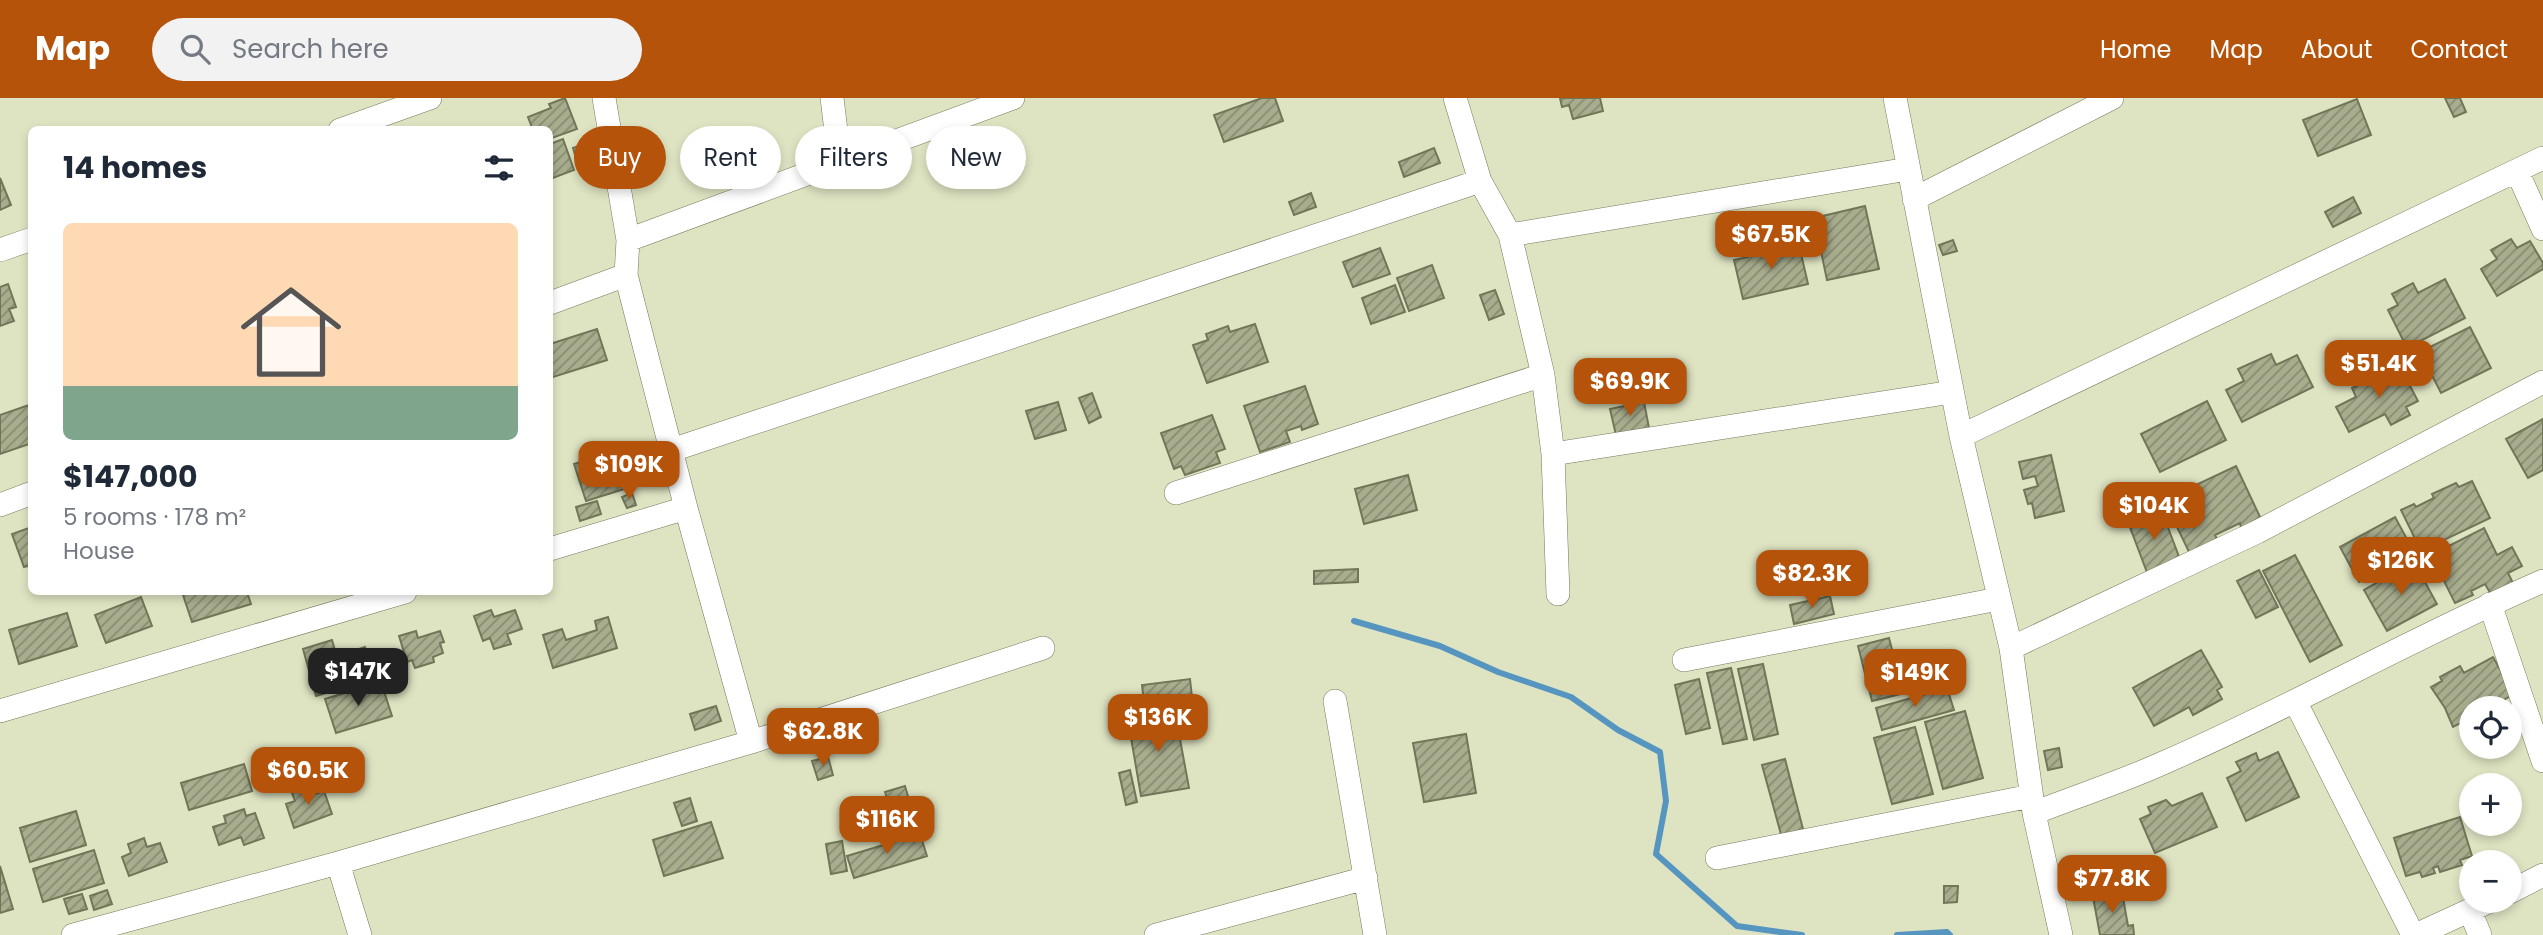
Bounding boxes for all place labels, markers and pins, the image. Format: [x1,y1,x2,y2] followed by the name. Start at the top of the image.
[1714,212,1828,271] pin: $67.5K
[2322,341,2436,400] pin: $51.4K
[1573,358,1687,418] pin: $69.9K
[580,442,678,501] pin: $109K
[2105,482,2203,542] pin: $104K
[2352,538,2450,597] pin: $126K
[1755,550,1869,610] pin: $82.3K
[309,648,407,708] pin: $147K
[1866,650,1964,709] pin: $149K
[1109,694,1207,754] pin: $136K
[766,708,880,768] pin: $62.8K
[251,748,365,807] pin: $60.5K
[838,796,936,856] pin: $116K
[2055,856,2169,915] pin: $77.8K

